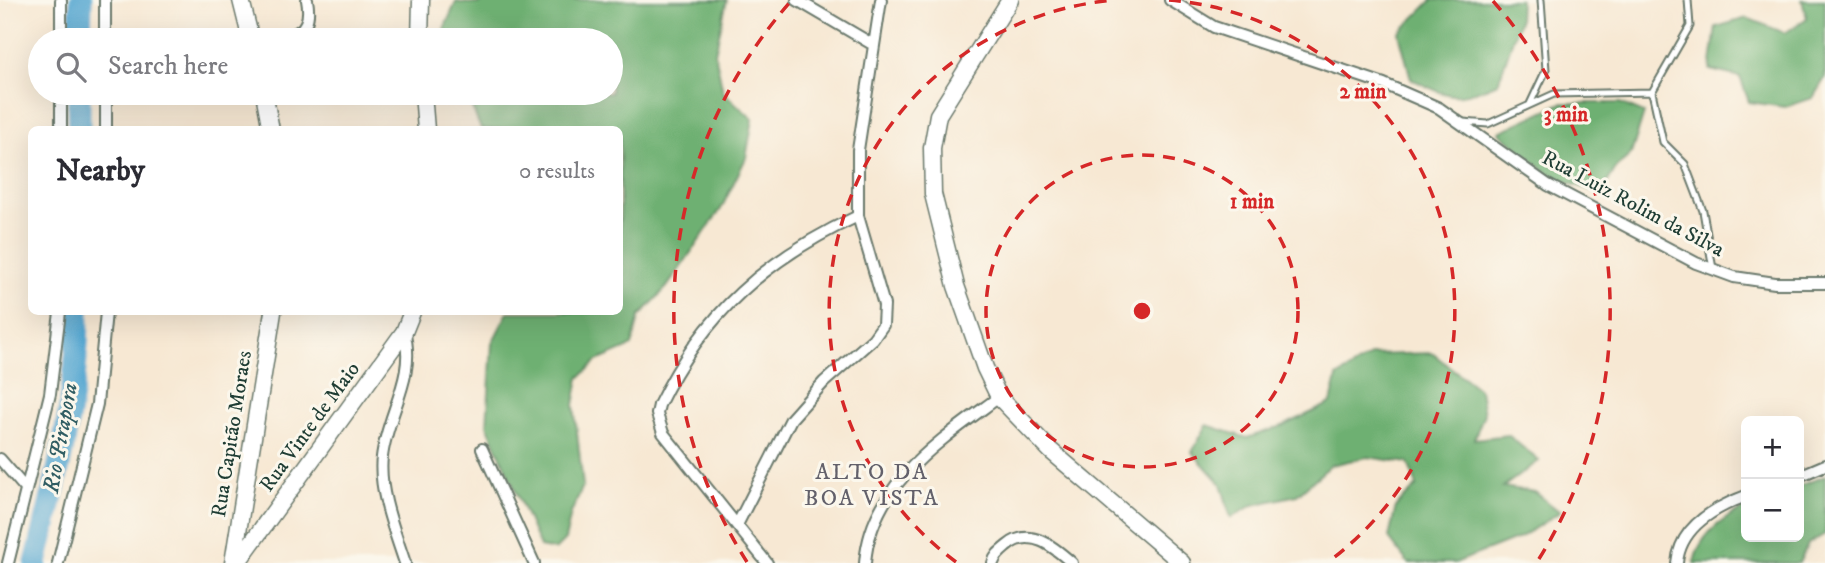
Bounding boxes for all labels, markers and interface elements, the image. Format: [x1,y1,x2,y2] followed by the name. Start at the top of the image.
[28,28,623,105] search box
[52,48,90,86] icon: search
[108,50,228,83] text: Search here
[1340,79,1388,105] text: 2 min
[1544,102,1589,128] text: 3 min
[1538,145,1729,263] street label: Rua Luiz Rolim da Silva
[56,153,145,190] text: Nearby
[519,157,595,186] text: 0 results
[1230,189,1275,215] text: 1 min
[1130,299,1154,323] centre of rings
[206,349,258,519] street label: Rua Capitão Moraes
[254,357,366,497] street label: Rua Vinte de Maio
[37,381,85,496] water label: Rio Pirapora
[1741,416,1804,542] map controls
[1741,416,1804,479] button: +
[804,458,940,513] district label: ALTO DA BOA VISTA
[1741,479,1804,542] button: −

